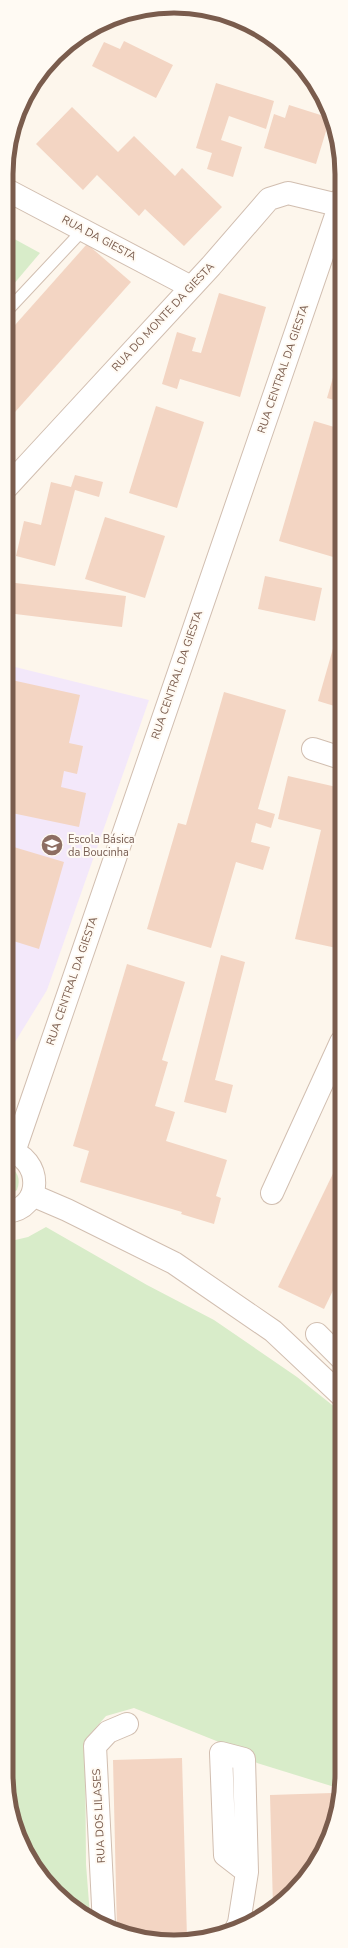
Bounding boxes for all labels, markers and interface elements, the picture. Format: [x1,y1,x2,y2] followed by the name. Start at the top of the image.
[59,212,139,264] street label: RUA DA GIESTA
[108,259,218,375] street label: RUA DO MONTE DA GIESTA
[254,303,312,435] street label: RUA CENTRAL DA GIESTA
[148,609,206,741] street label: RUA CENTRAL DA GIESTA
[39,832,65,858] school or university icon: Escola Básica da Boucinha
[68,832,135,860] place label: Escola Básica da Boucinha
[43,915,101,1047] street label: RUA CENTRAL DA GIESTA
[89,1768,109,1864] street label: RUA DOS LILASES

